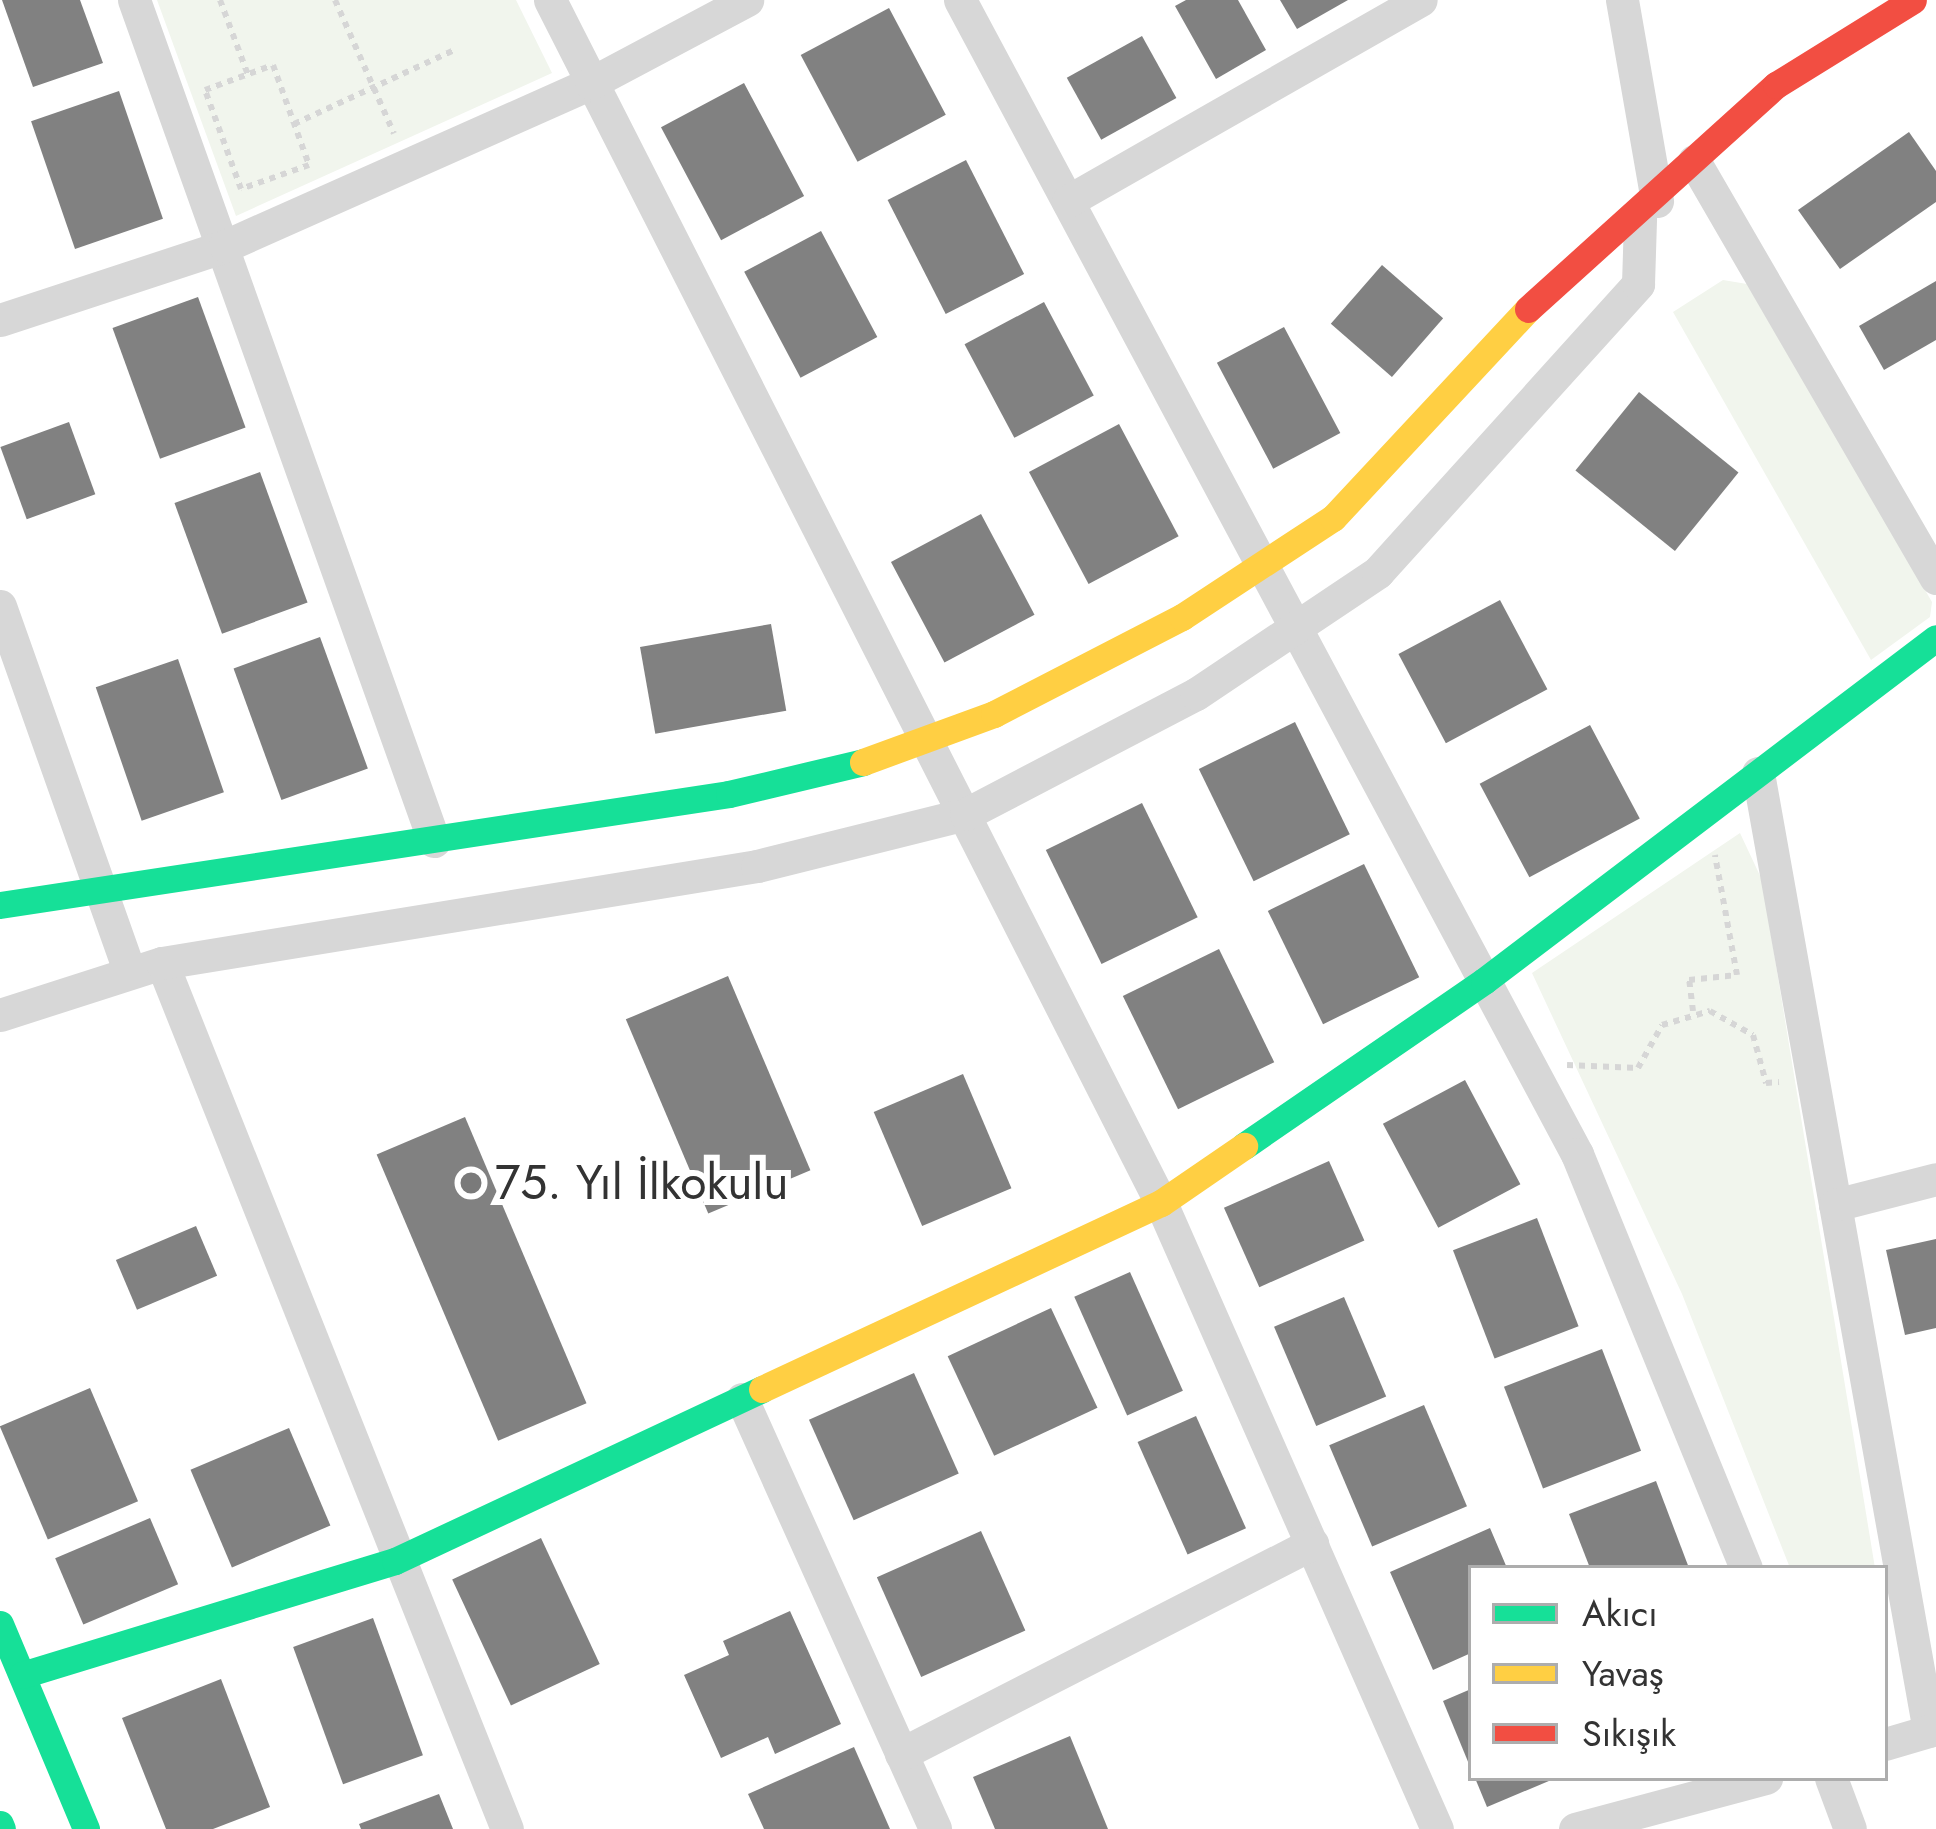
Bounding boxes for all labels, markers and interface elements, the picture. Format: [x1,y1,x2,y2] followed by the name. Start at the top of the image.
[495,1154,789,1212] place label: 75. Yıl İlkokulu
[458,1170,484,1196] marker: 75. Yıl İlkokulu
[1468,1565,1888,1781] legend
[1582,1587,1658,1639] text: Akıcı
[1582,1647,1663,1699] text: Yavaş
[1582,1707,1676,1759] text: Sıkışık

